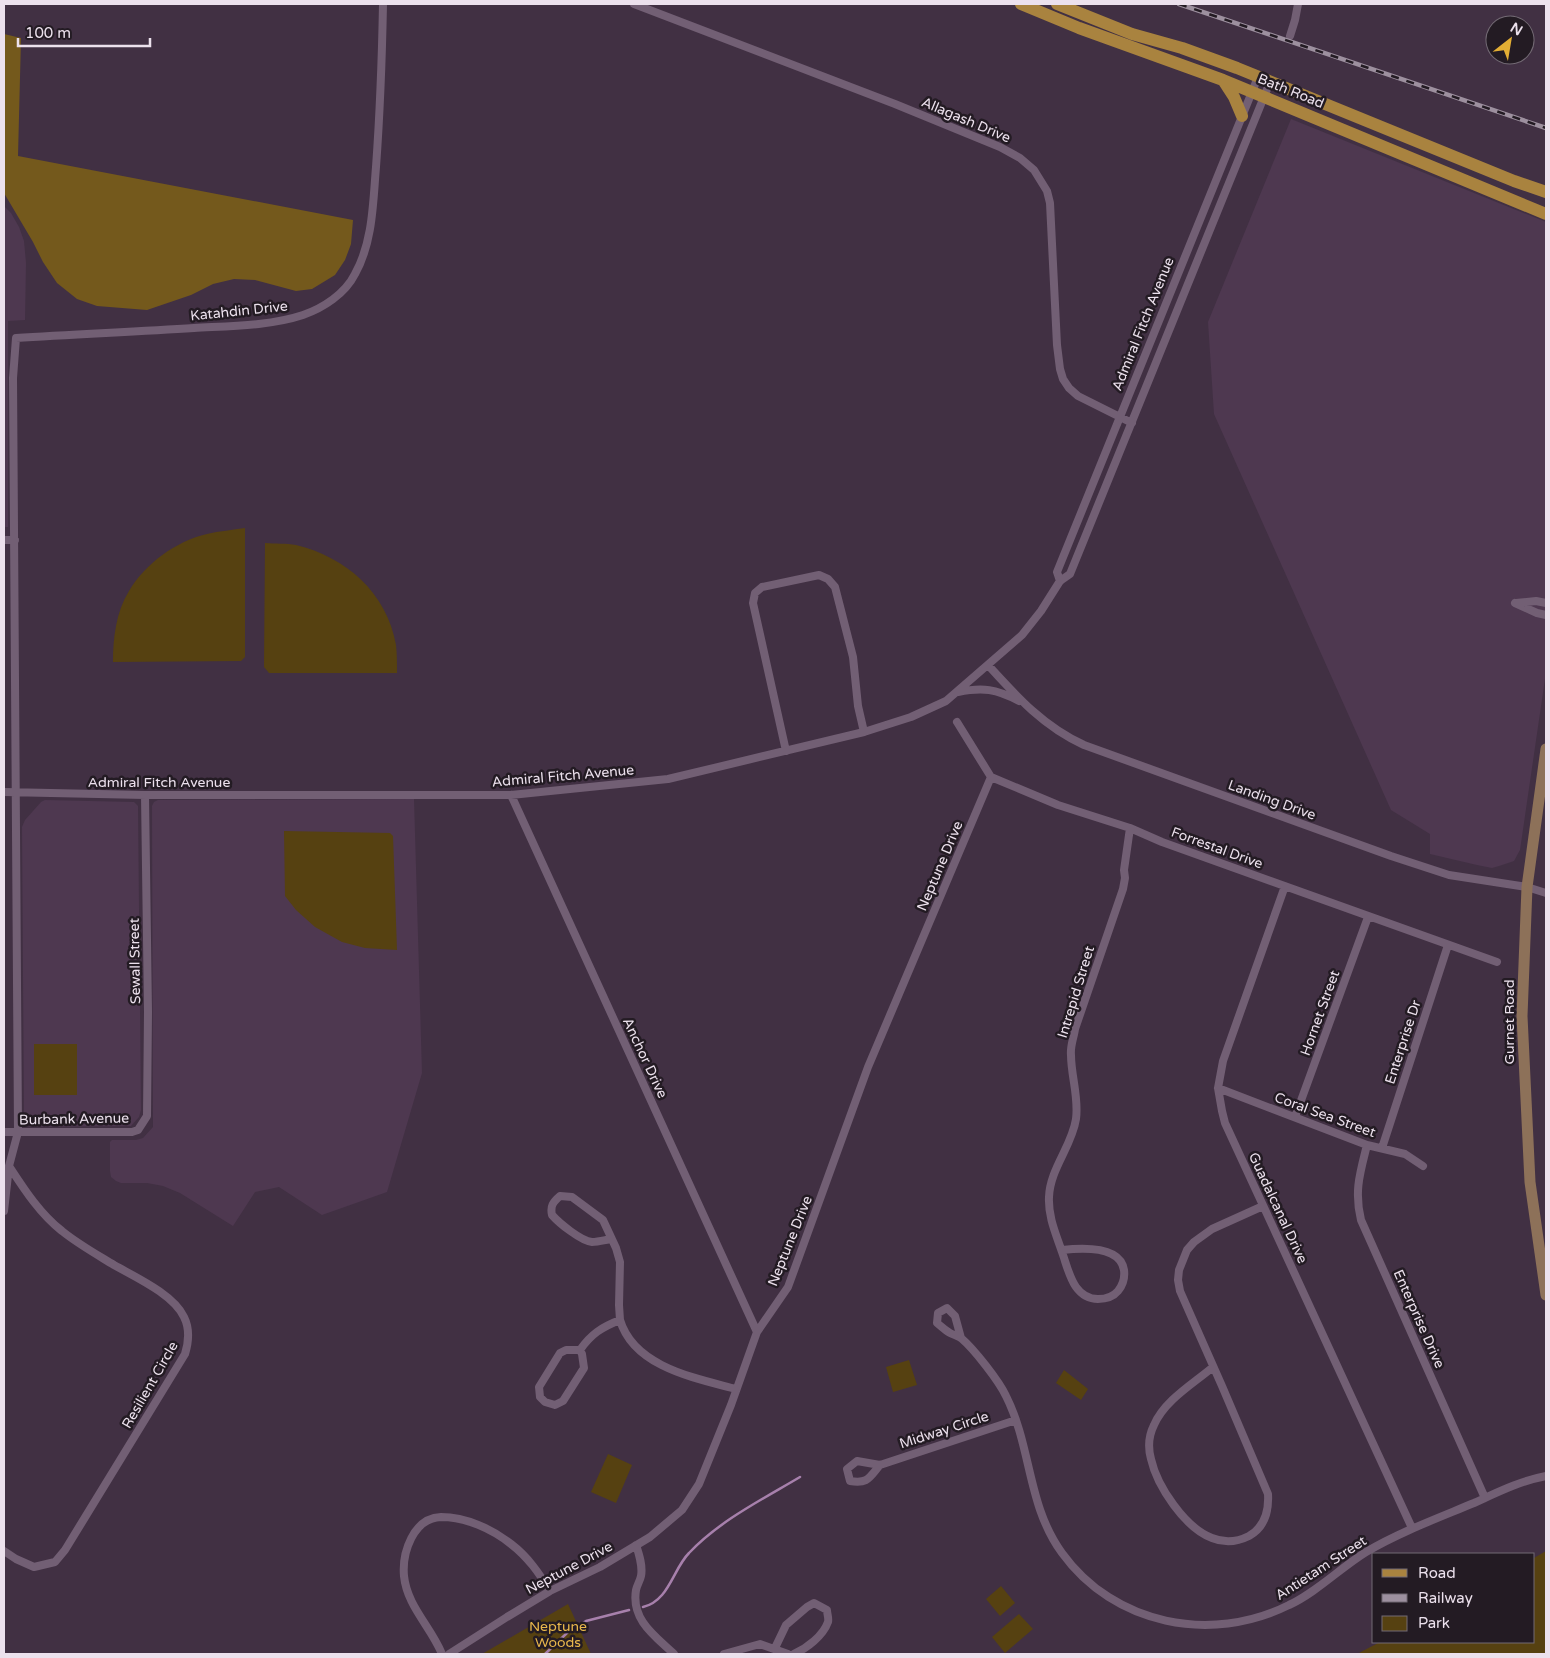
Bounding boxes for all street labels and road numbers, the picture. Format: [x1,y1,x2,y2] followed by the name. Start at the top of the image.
[1255,70,1327,112] street label: Bath Road
[919,94,1013,146] street label: Allagash Drive
[1108,255,1178,393] street label: Admiral Fitch Avenue
[189,297,289,325] street label: Katahdin Drive
[491,761,635,791] street label: Admiral Fitch Avenue
[88,774,230,791] street label: Admiral Fitch Avenue
[1226,776,1318,824] street label: Landing Drive
[913,818,967,914] street label: Neptune Drive
[1169,824,1265,872] street label: Forrestal Drive
[126,917,144,1004] street label: Sewall Street
[1054,943,1098,1040] street label: Intrepid Street
[1297,967,1344,1058] street label: Hornet Street
[1501,979,1518,1065] street label: Gurnet Road
[1381,997,1425,1086] street label: Enterprise Dr
[619,1015,671,1101] street label: Anchor Drive
[1272,1089,1379,1141] street label: Coral Sea Street
[19,1110,129,1128] street label: Burbank Avenue
[1245,1150,1311,1266] street label: Guadalcanal Drive
[764,1193,816,1289] street label: Neptune Drive
[1390,1267,1448,1371] street label: Enterprise Drive
[118,1338,182,1432] street label: Resilient Circle
[897,1408,991,1452] street label: Midway Circle
[1272,1532,1370,1604] street label: Antietam Street
[523,1538,616,1598] street label: Neptune Drive

